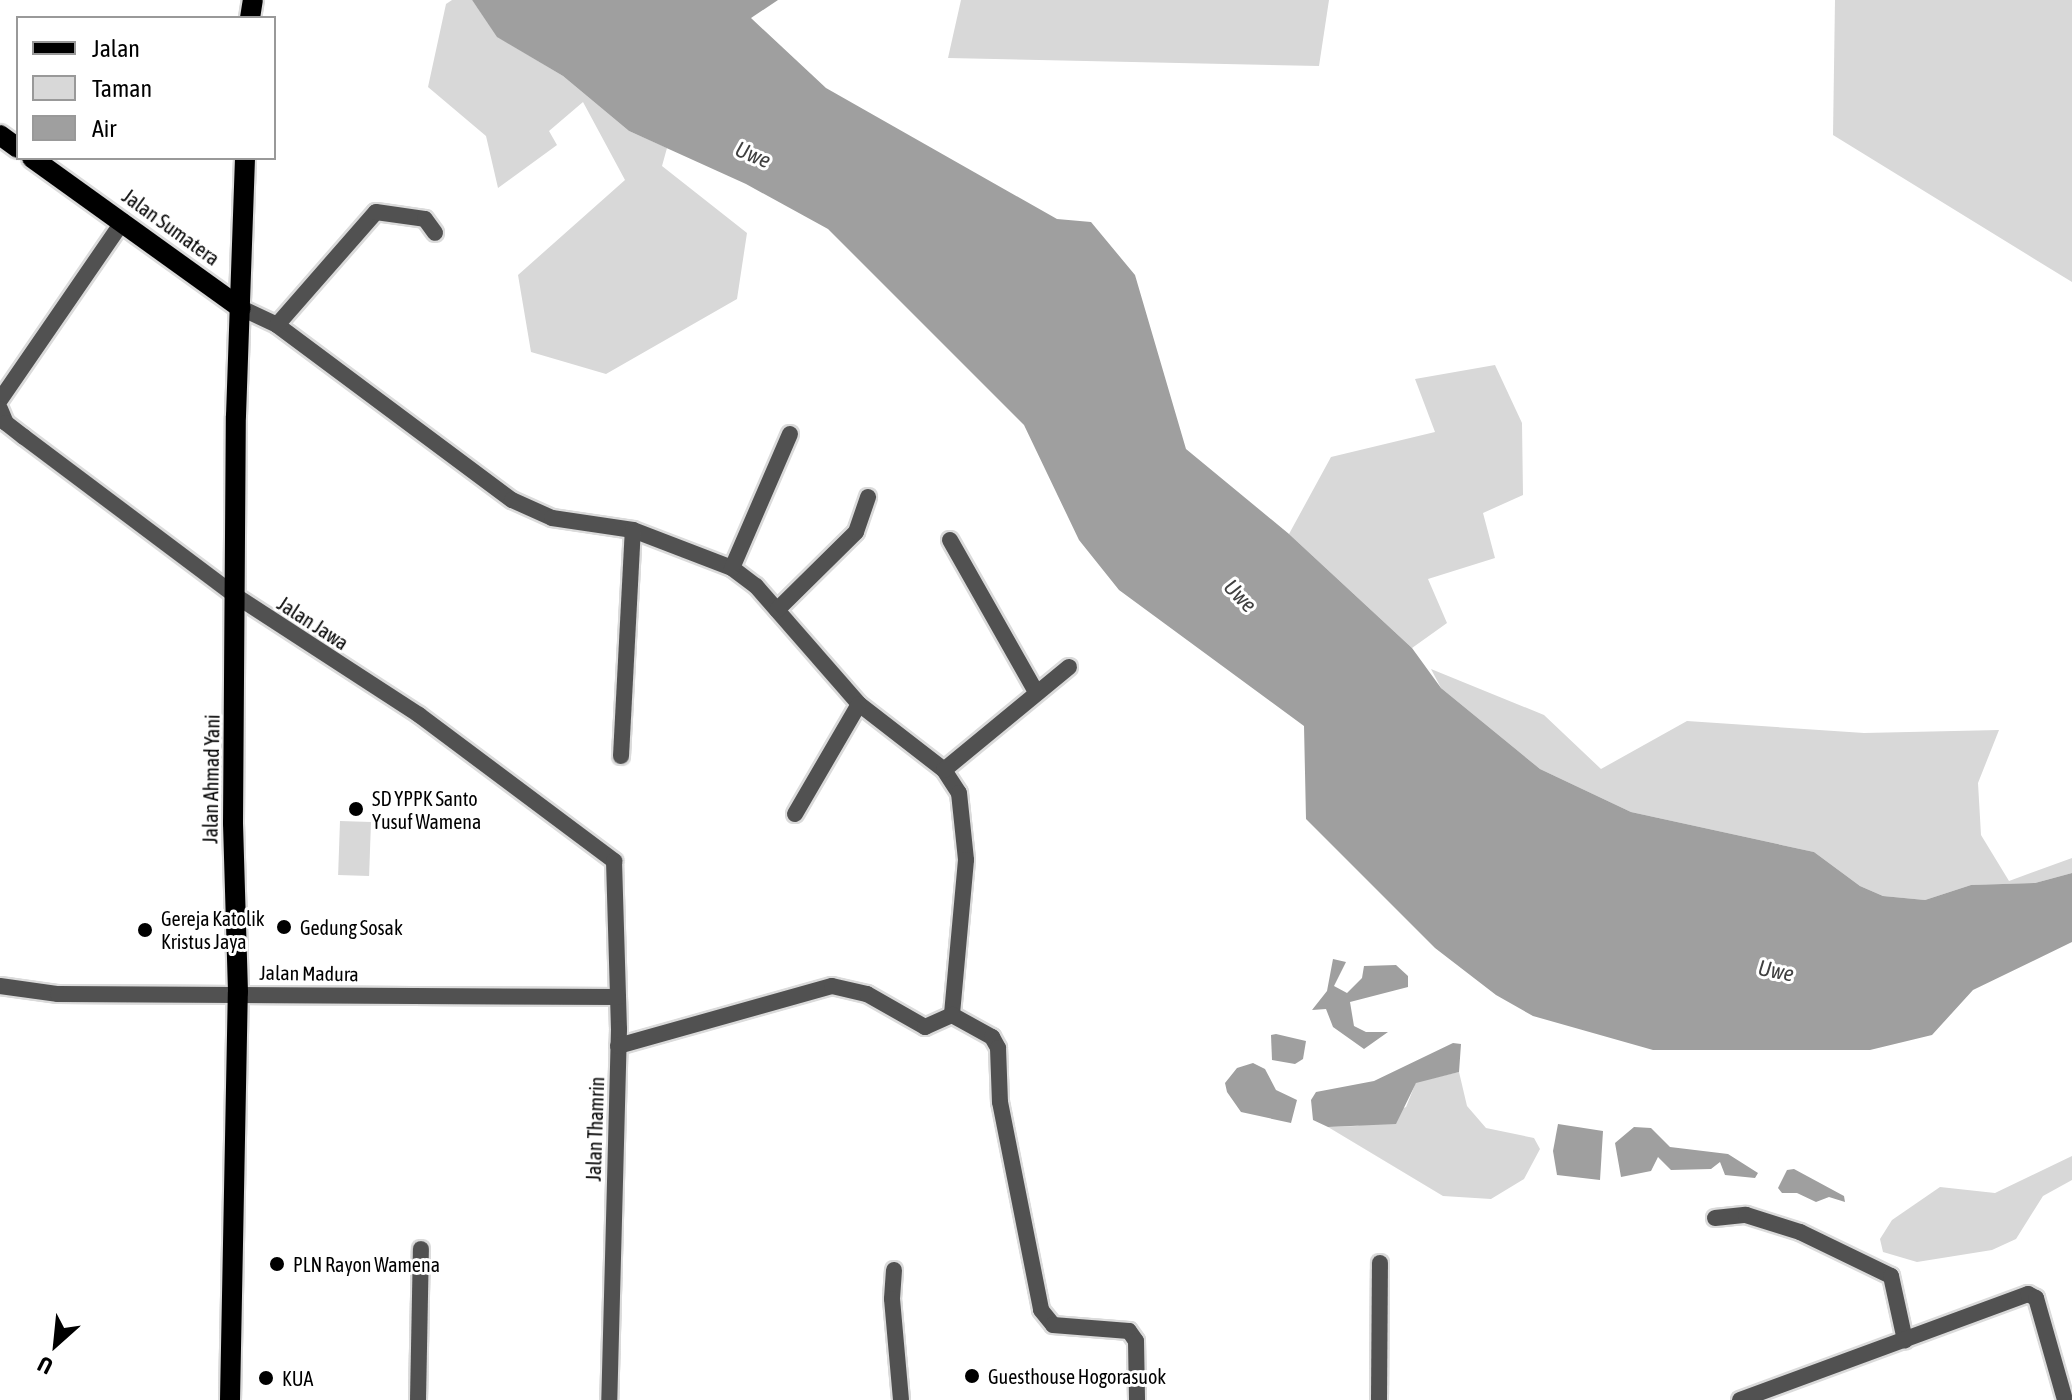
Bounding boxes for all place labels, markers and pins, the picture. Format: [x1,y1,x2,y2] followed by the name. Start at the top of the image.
[372,786,481,833] place label: SD YPPK Santo Yusuf Wamena
[347,800,365,818] marker: SD YPPK Santo Yusuf Wamena
[161,906,265,953] place label: Gereja Katolik Kristus Jaya
[300,915,403,939] place label: Gedung Sosak
[275,918,293,936] marker: Gedung Sosak
[136,921,154,939] marker: Gereja Katolik Kristus Jaya
[293,1252,440,1276] place label: PLN Rayon Wamena
[268,1255,286,1273] marker: PLN Rayon Wamena
[988,1364,1166,1388] place label: Guesthouse Hogorasuok
[282,1366,313,1390] place label: KUA
[963,1367,981,1385] marker: Guesthouse Hogorasuok
[257,1369,275,1387] marker: KUA

